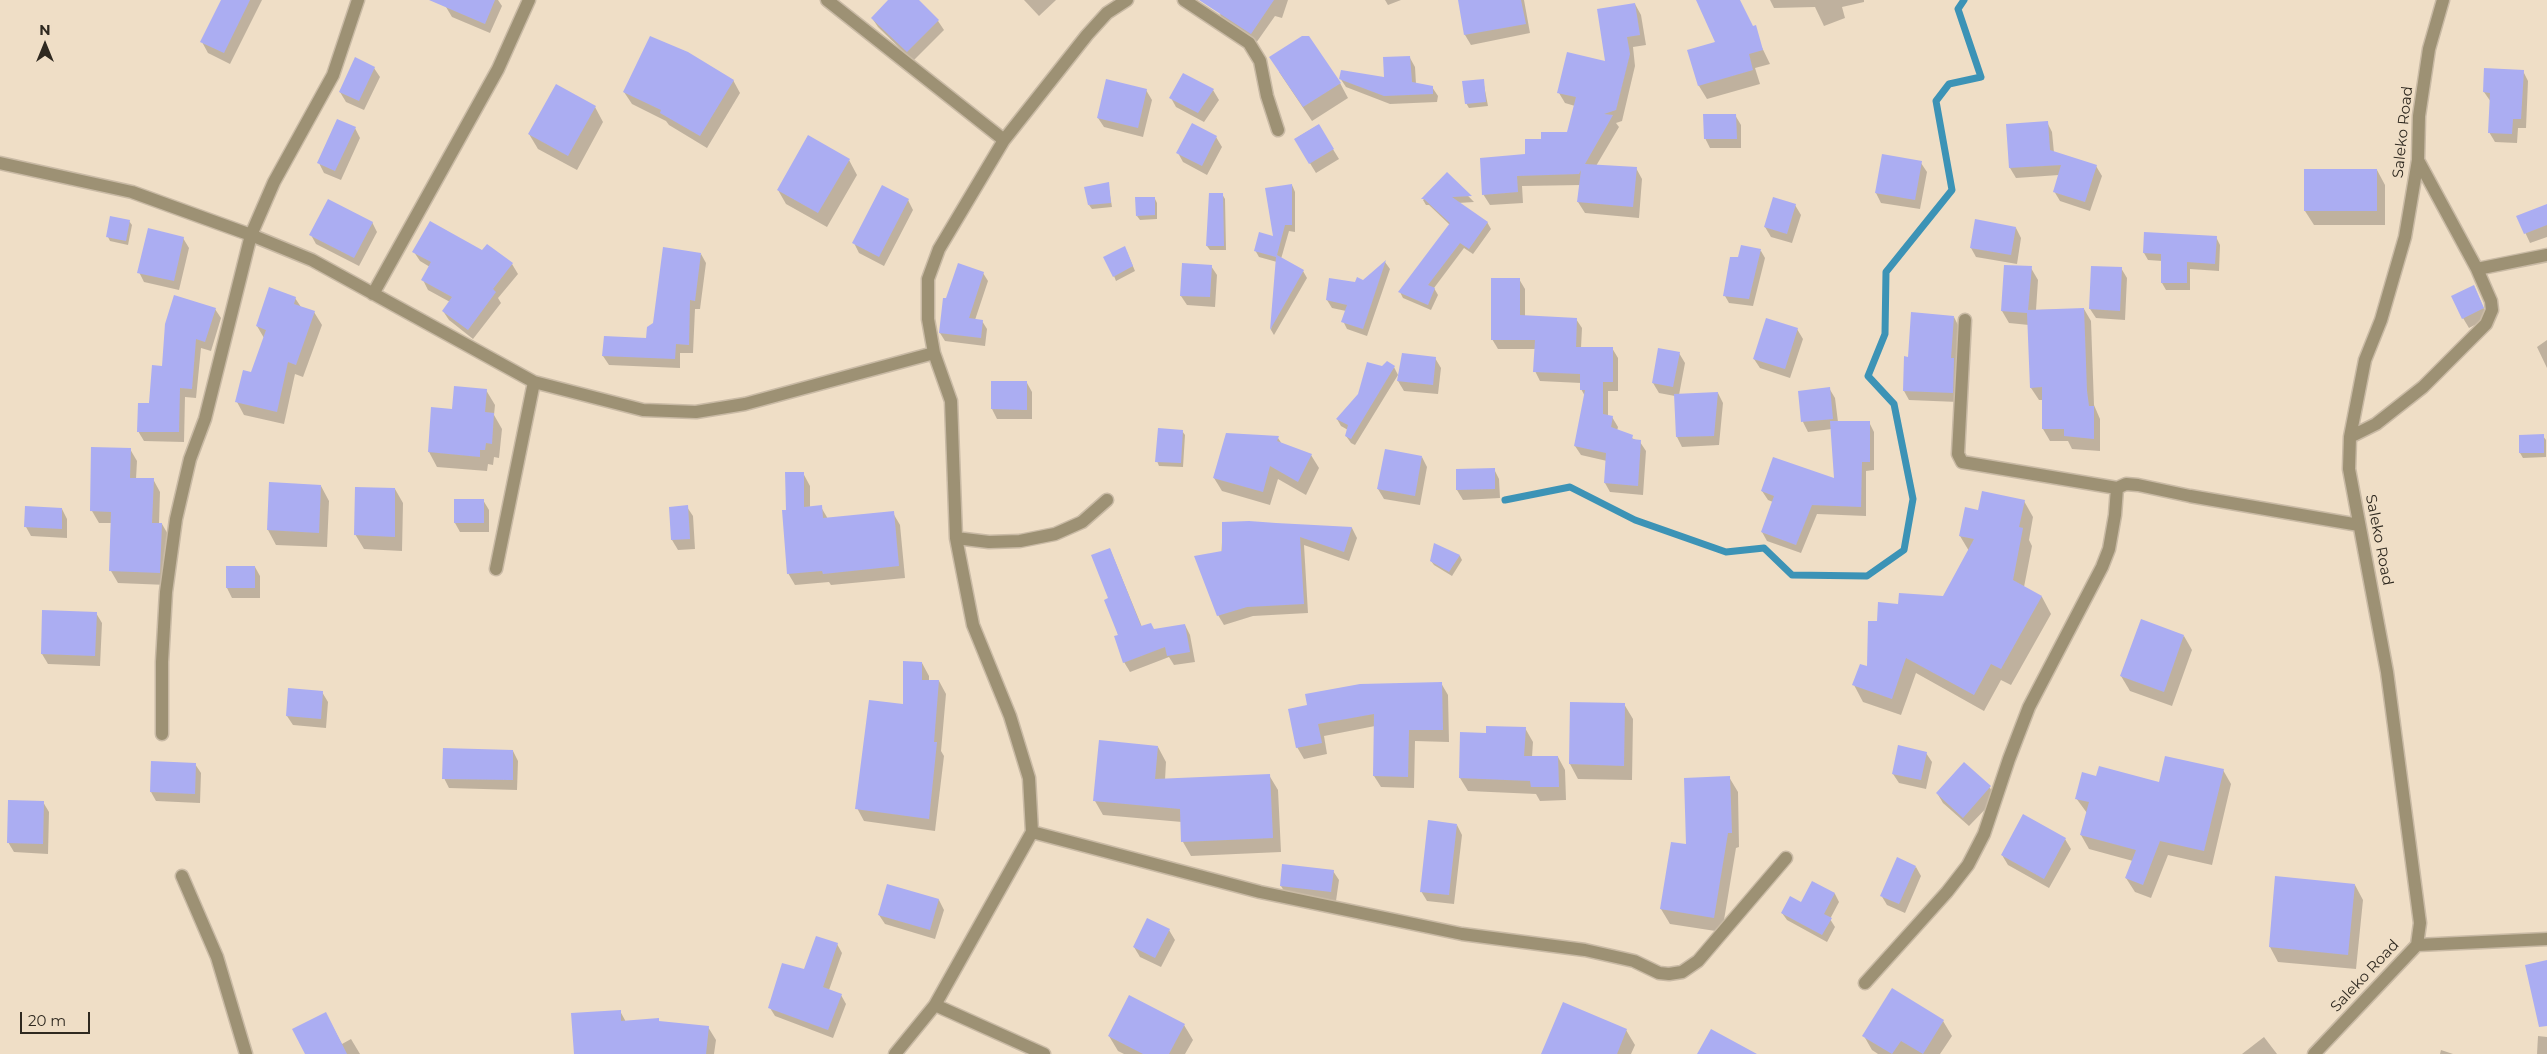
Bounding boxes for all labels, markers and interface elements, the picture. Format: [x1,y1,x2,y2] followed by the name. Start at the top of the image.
[20,20,70,70] north arrow
[39,21,51,39] text: N
[2389,85,2417,179] street label: Saleko Road
[2361,493,2397,587] street label: Saleko Road
[2327,936,2403,1016] street label: Saleko Road
[22,1002,92,1034] scale bar
[28,1011,66,1030] text: 20 m

